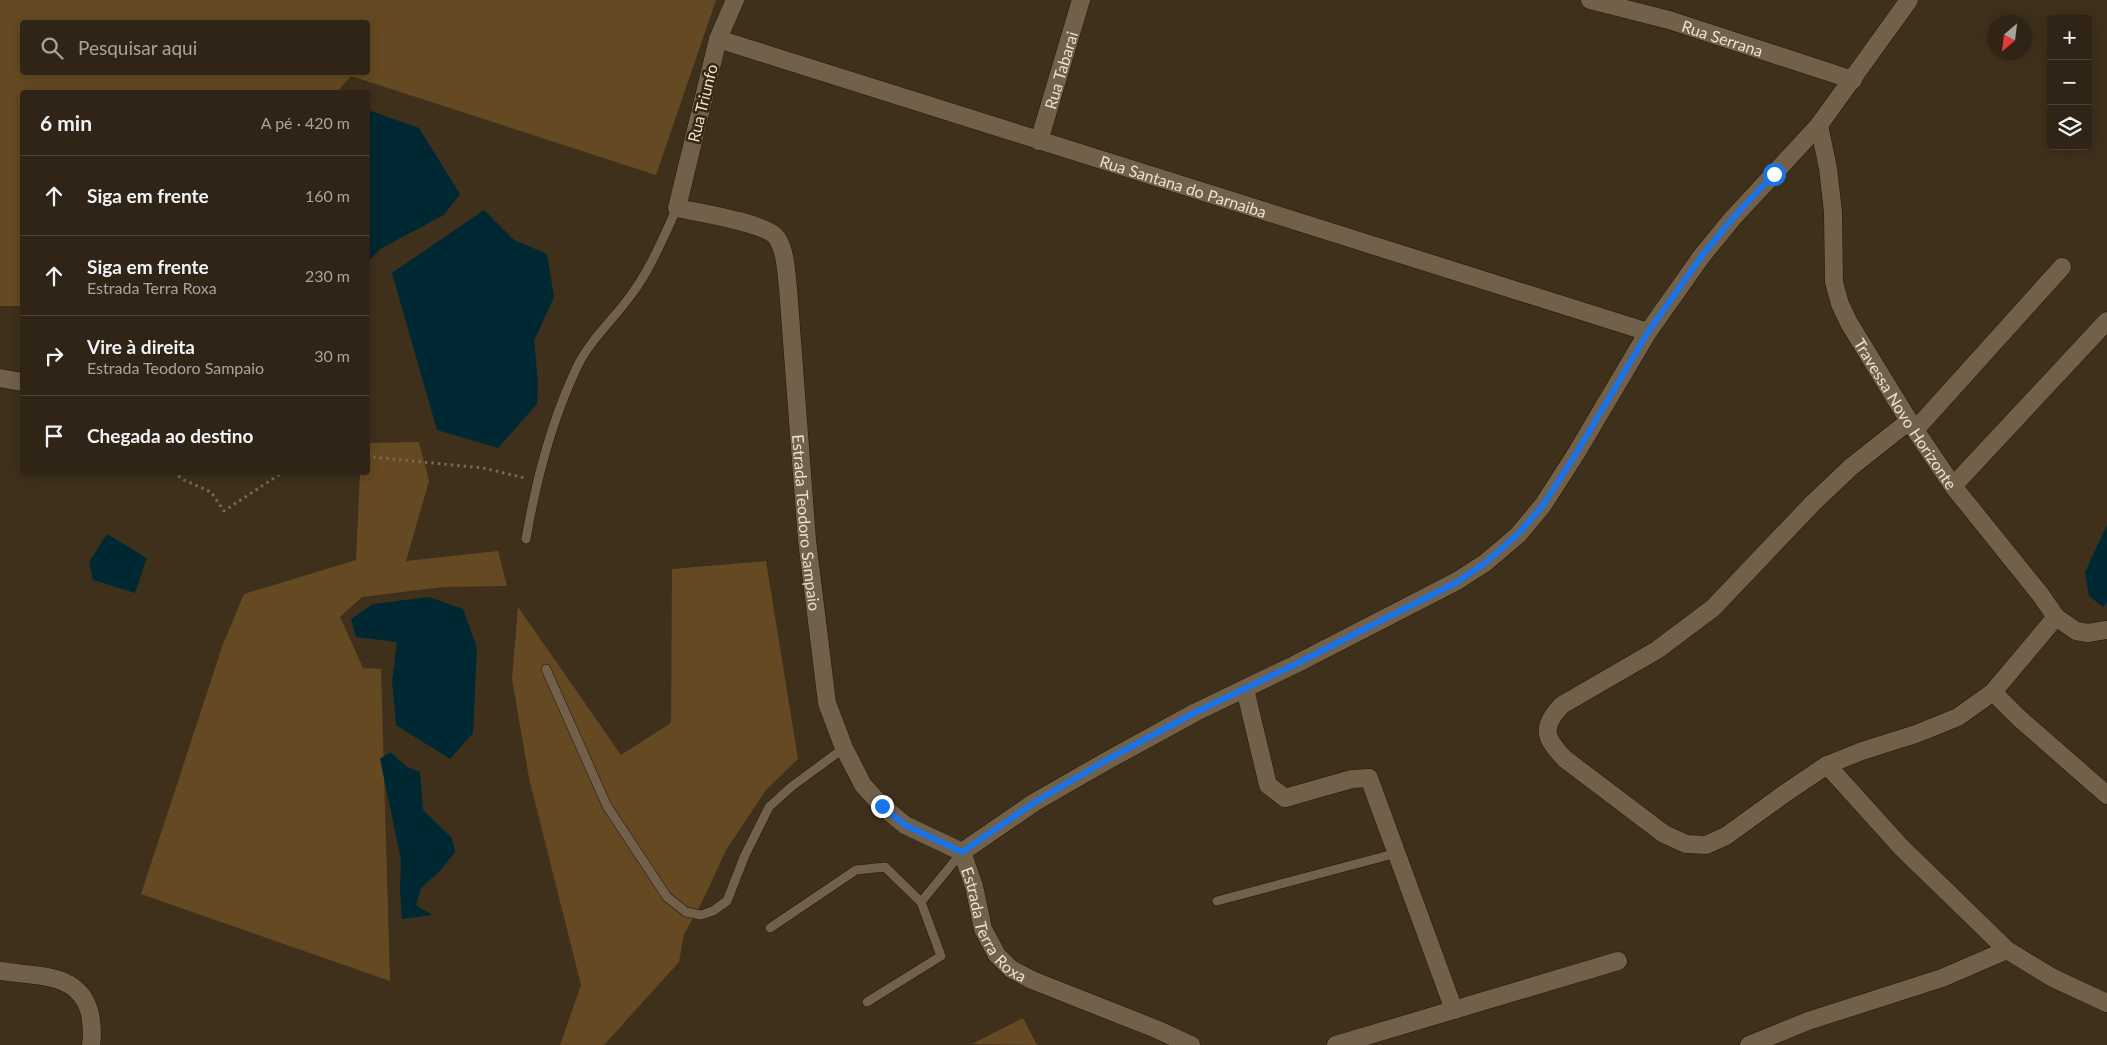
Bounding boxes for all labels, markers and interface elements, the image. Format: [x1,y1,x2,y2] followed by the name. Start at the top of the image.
[1680,15,1766,60] street label: Rua Serrana
[1987,15,2032,60] north arrow
[2047,15,2092,150] map controls
[2047,15,2092,60] button: +
[20,20,370,75] search box
[1040,29,1081,111] street label: Rua Tabarai
[38,34,66,62] icon: search
[78,36,197,59] text: Pesquisar aqui
[2047,60,2092,105] button: −
[683,62,721,144] street label: Rua Triunfo
[2047,105,2092,150] button: layers
[40,110,92,135] text: 6 min
[261,113,350,132] text: A pé · 420 m
[1098,150,1269,221] street label: Rua Santana do Parnaiba
[1763,163,1786,186] route start
[40,182,68,210] icon: ahead
[87,184,209,207] text: Siga em frente
[305,186,350,205] text: 160 m
[87,255,209,278] text: Siga em frente
[40,262,68,290] icon: ahead
[305,266,350,285] text: 230 m
[87,278,217,297] text: Estrada Terra Roxa
[1851,334,1962,492] street label: Travessa Novo Horizonte
[87,335,195,358] text: Vire à direita
[40,342,68,370] icon: right
[314,346,350,365] text: 30 m
[87,358,264,377] text: Estrada Teodoro Sampaio
[40,422,68,450] icon: arrive
[87,424,253,447] text: Chegada ao destino
[790,434,825,612] street label: Estrada Teodoro Sampaio
[871,795,894,818] route end
[958,864,1030,985] street label: Estrada Terra Roxa

